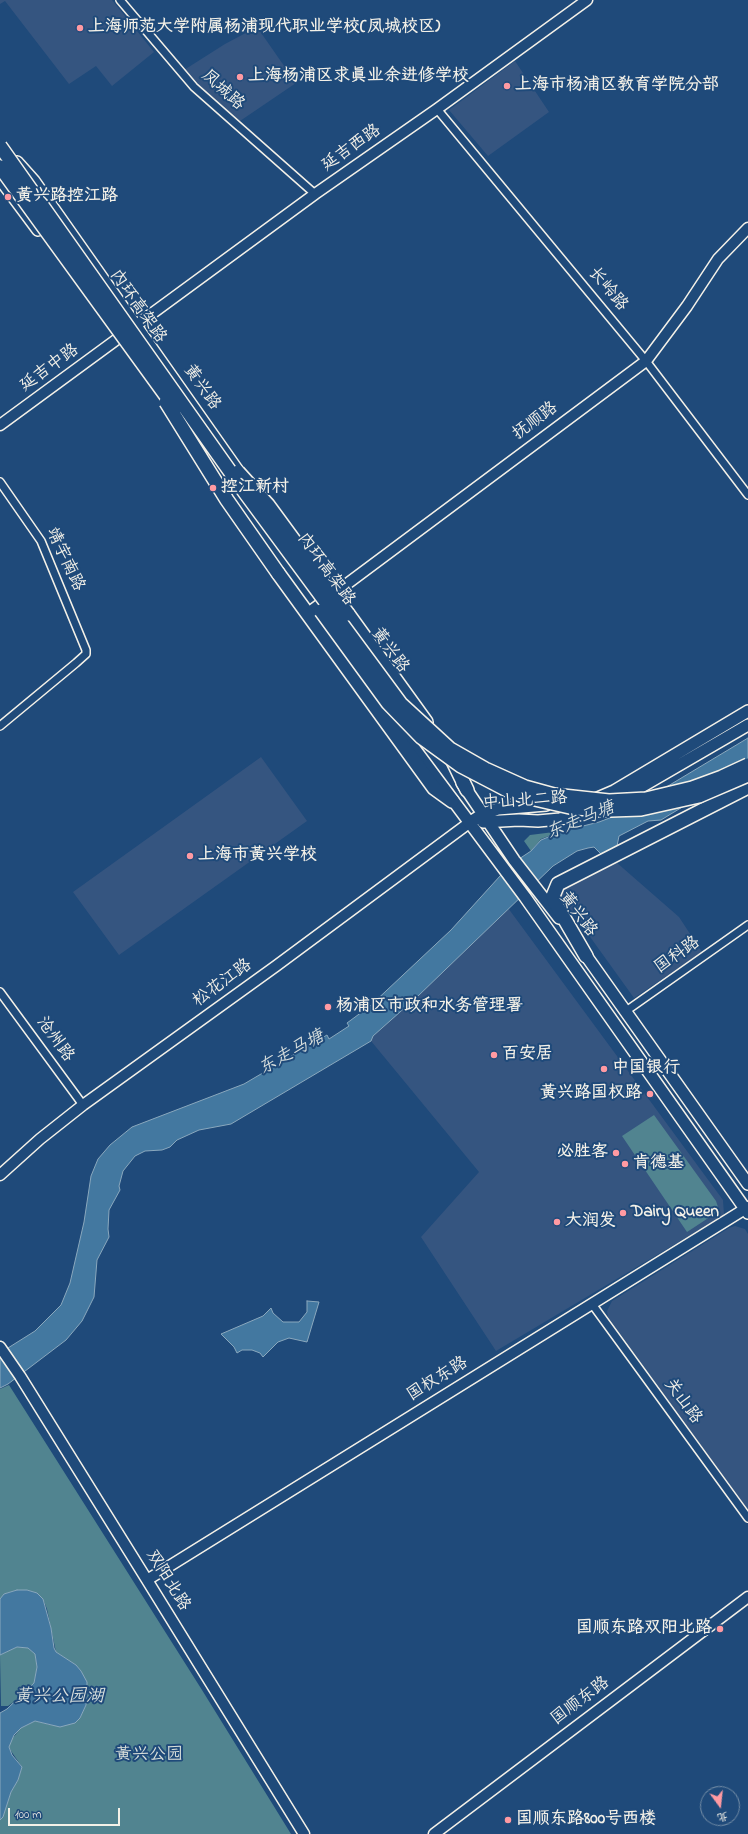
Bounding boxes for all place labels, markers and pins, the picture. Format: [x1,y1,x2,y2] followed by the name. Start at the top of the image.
[88,18,440,38] place label: 上海师范大学附属杨浦现代职业学校(凤城校区)
[75,23,85,33] marker: 上海师范大学附属杨浦现代职业学校(凤城校区)
[248,67,469,87] place label: 上海杨浦区求真业余进修学校
[235,72,245,82] marker: 上海杨浦区求真业余进修学校
[515,76,719,96] place label: 上海市杨浦区教育学院分部
[502,81,512,91] marker: 上海市杨浦区教育学院分部
[16,187,118,207] place label: 黄兴路控江路
[3,192,13,202] marker: 黄兴路控江路
[221,478,289,498] place label: 控江新村
[208,483,218,493] marker: 控江新村
[198,846,317,866] place label: 上海市黄兴学校
[185,851,195,861] marker: 上海市黄兴学校
[336,997,523,1017] place label: 杨浦区市政和水务管理署
[323,1002,333,1012] marker: 杨浦区市政和水务管理署
[502,1045,553,1065] place label: 百安居
[489,1050,499,1060] marker: 百安居
[612,1059,680,1079] place label: 中国银行
[599,1064,609,1074] marker: 中国银行
[540,1084,642,1104] place label: 黄兴路国权路
[645,1089,655,1099] marker: 黄兴路国权路
[557,1143,608,1163] place label: 必胜客
[611,1148,621,1158] marker: 必胜客
[633,1154,684,1174] place label: 肯德基
[620,1159,630,1169] marker: 肯德基
[631,1203,719,1223] place label: Dairy Queen
[618,1208,628,1218] marker: Dairy Queen
[565,1212,616,1232] place label: 大润发
[552,1217,562,1227] marker: 大润发
[576,1619,712,1639] place label: 国顺东路双阳北路
[715,1624,725,1634] marker: 国顺东路双阳北路
[516,1810,656,1830] place label: 国顺东路800号西楼
[503,1815,513,1825] marker: 国顺东路800号西楼

